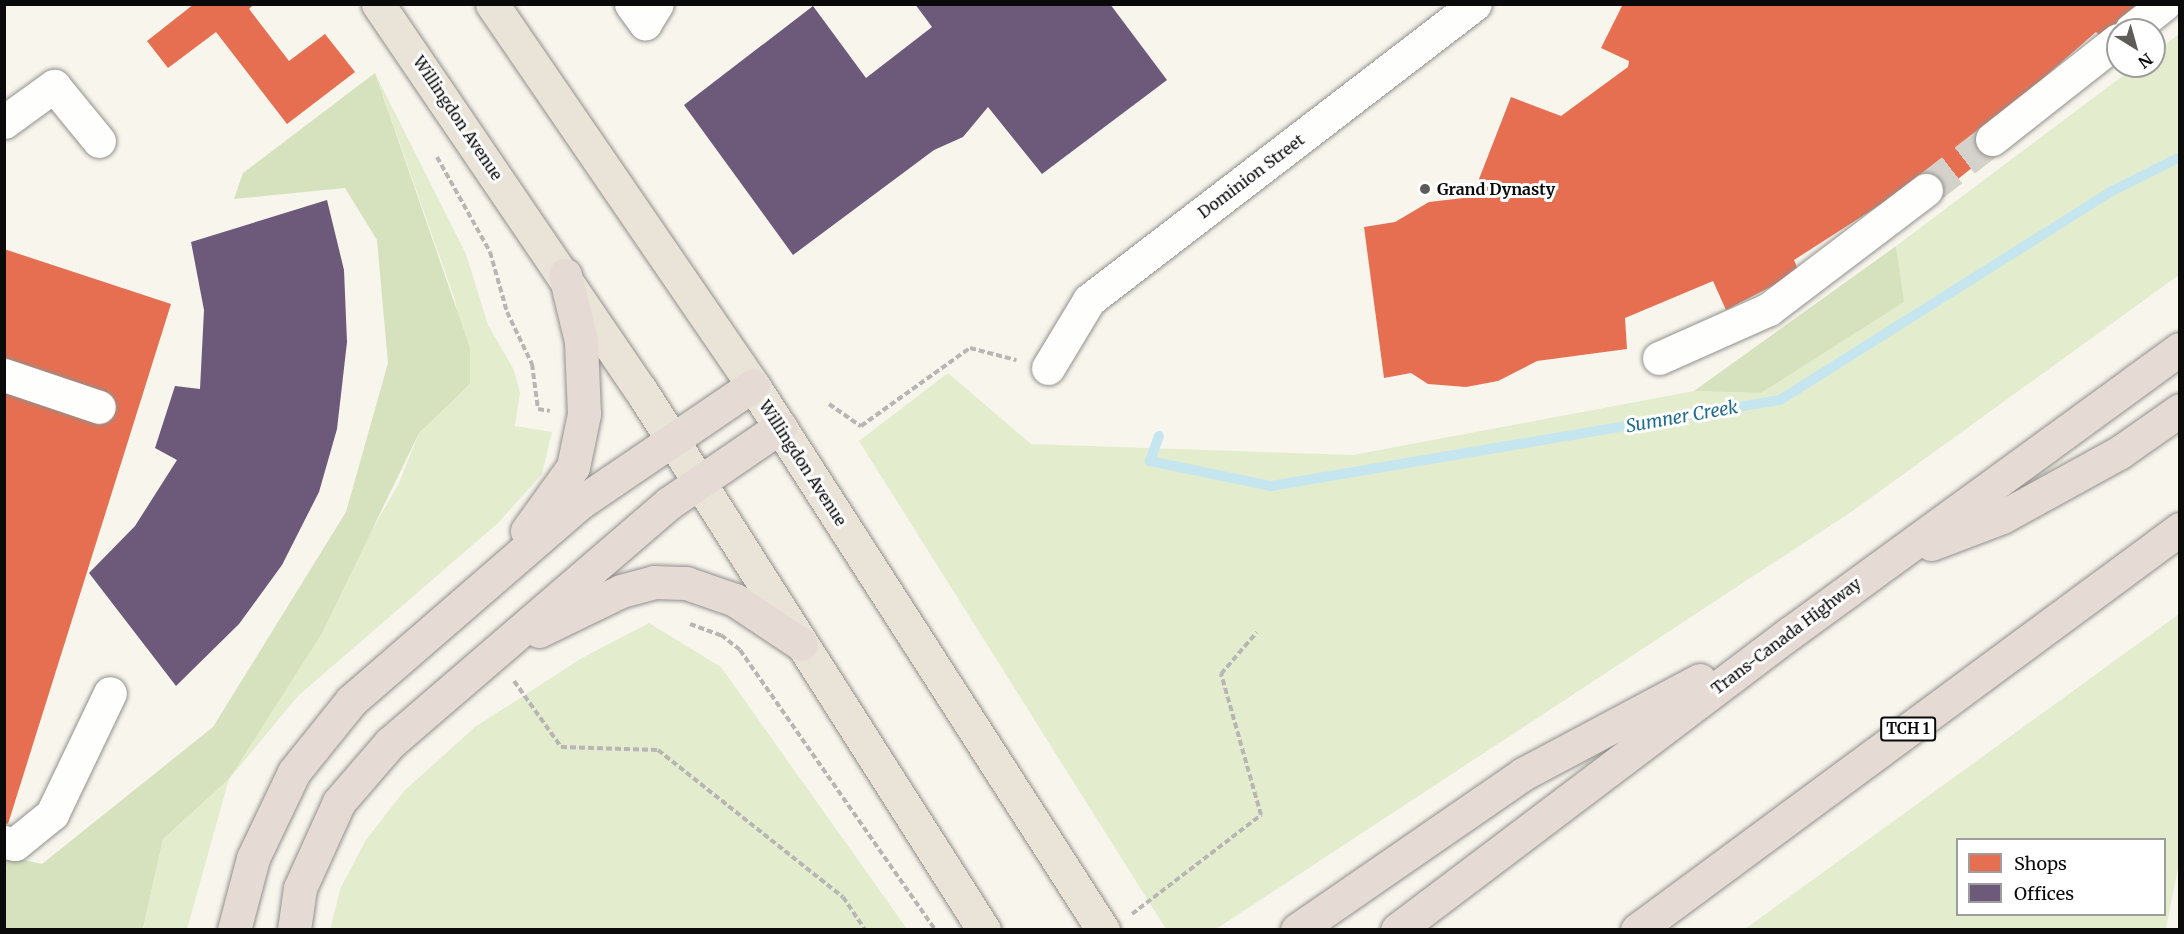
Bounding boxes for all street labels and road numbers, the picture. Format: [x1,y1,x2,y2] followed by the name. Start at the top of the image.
[409,52,507,184] street label: Willingdon Avenue
[1194,130,1308,222] street label: Dominion Street
[755,397,851,529] street label: Willingdon Avenue
[1708,574,1864,698] street label: Trans-Canada Highway
[1880,717,1936,741] road number: TCH 1

